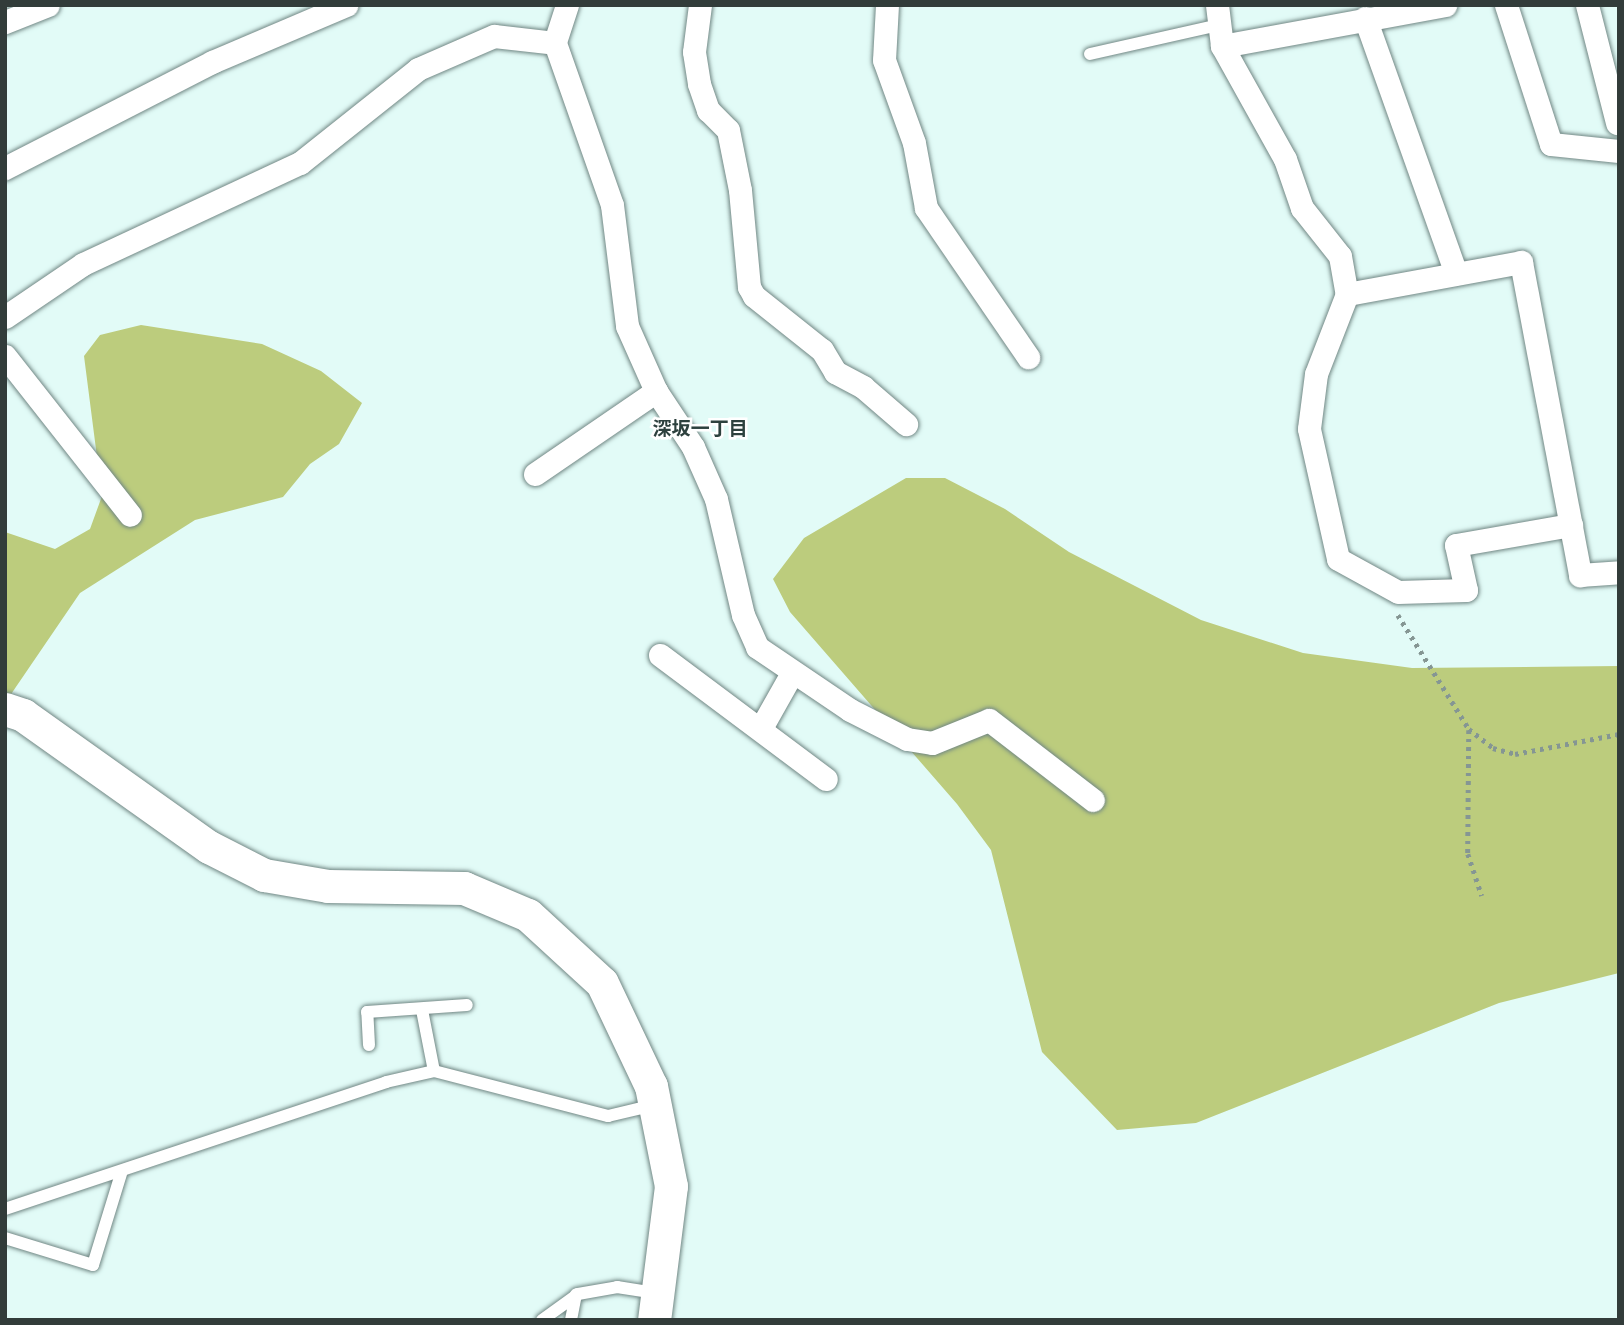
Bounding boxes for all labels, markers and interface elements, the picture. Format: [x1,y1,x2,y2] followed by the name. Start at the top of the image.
[653,418,747,440] district label: 深坂一丁目

